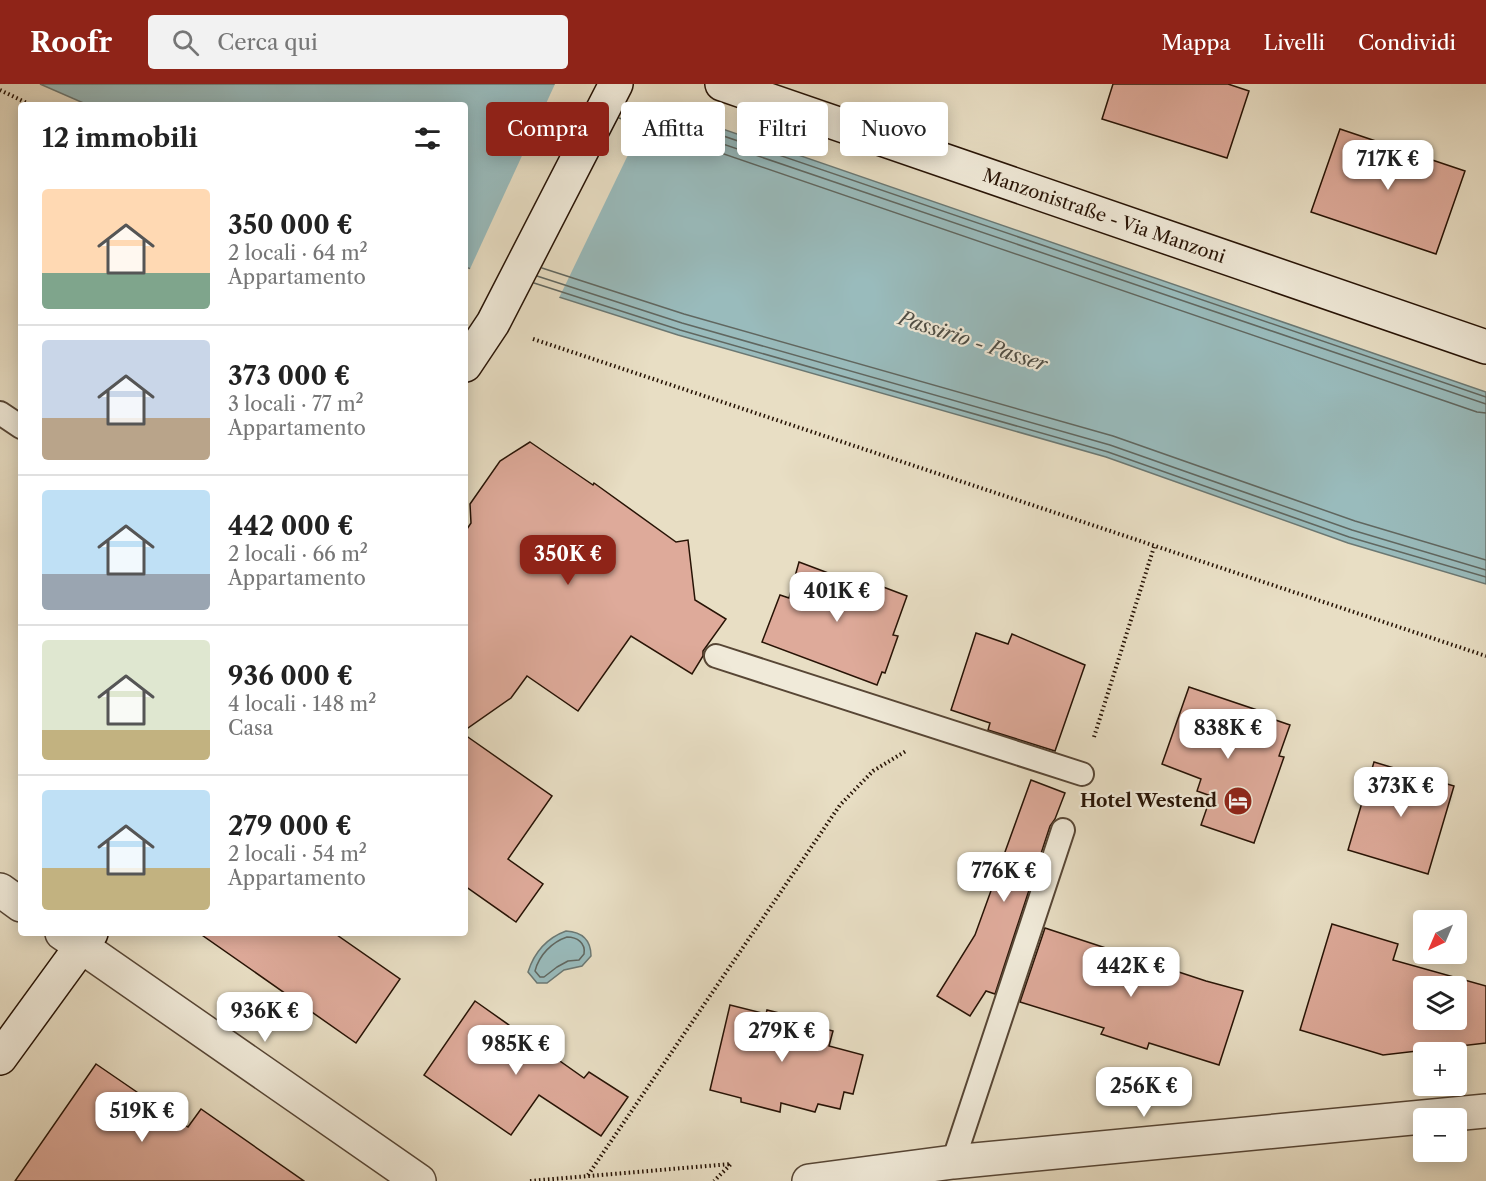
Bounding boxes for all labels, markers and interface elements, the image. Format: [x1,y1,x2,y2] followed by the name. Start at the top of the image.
[148,15,568,69] search box
[30,25,112,59] text: Roofr
[169,26,202,59] icon: search
[217,29,318,56] text: Cerca qui
[1161,30,1231,55] text: Mappa
[1264,30,1325,55] text: Livelli
[1358,30,1456,55] text: Condividi
[486,102,609,156] chip: Compra
[621,102,725,156] chip: Affitta
[737,102,828,156] chip: Filtri
[840,102,948,156] chip: Nuovo
[42,122,198,154] text: 12 immobili
[411,122,444,155] icon: filters
[1339,140,1437,191] pin: 717K €
[1356,147,1420,171] text: 717K €
[980,164,1229,268] street label: Manzonistraße - Via Manzoni
[228,209,353,241] text: 350 000 €
[90,213,162,285] icon: home
[228,241,368,265] text: 2 locali · 64 m²
[228,265,366,289] text: Appartamento
[894,305,1052,377] water label: Passirio - Passer
[228,360,350,392] text: 373 000 €
[90,364,162,436] icon: home
[228,392,364,416] text: 3 locali · 77 m²
[228,416,366,440] text: Appartamento
[228,510,353,542] text: 442 000 €
[90,514,162,586] icon: home
[519,535,617,586] pin: 350K €
[228,542,368,566] text: 2 locali · 66 m²
[534,542,602,566] text: 350K €
[228,566,366,590] text: Appartamento
[788,572,886,623] pin: 401K €
[804,579,870,603] text: 401K €
[228,660,353,692] text: 936 000 €
[90,664,162,736] icon: home
[228,692,376,716] text: 4 locali · 148 m²
[1179,709,1277,760] pin: 838K €
[228,716,273,740] text: Casa
[1193,716,1263,740] text: 838K €
[1352,767,1450,818] pin: 373K €
[1368,774,1434,798] text: 373K €
[1222,785,1254,817] hotel icon: Hotel Westend
[1080,790,1217,812] place label: Hotel Westend
[228,810,352,842] text: 279 000 €
[90,814,162,886] icon: home
[228,842,367,866] text: 2 locali · 54 m²
[955,852,1053,903] pin: 776K €
[971,859,1037,883] text: 776K €
[228,866,366,890] text: Appartamento
[1413,910,1467,964] north arrow
[1413,910,1467,1162] map controls
[1082,947,1180,998] pin: 442K €
[1097,954,1165,978] text: 442K €
[1413,976,1467,1030] button: layers
[216,992,314,1043] pin: 936K €
[231,999,299,1023] text: 936K €
[733,1012,831,1063] pin: 279K €
[748,1019,816,1043] text: 279K €
[467,1025,565,1076] pin: 985K €
[482,1032,550,1056] text: 985K €
[1413,1042,1467,1096] button: +
[1095,1067,1193,1118] pin: 256K €
[1110,1074,1178,1098] text: 256K €
[93,1092,191,1143] pin: 519K €
[109,1099,175,1123] text: 519K €
[1413,1108,1467,1162] button: −

